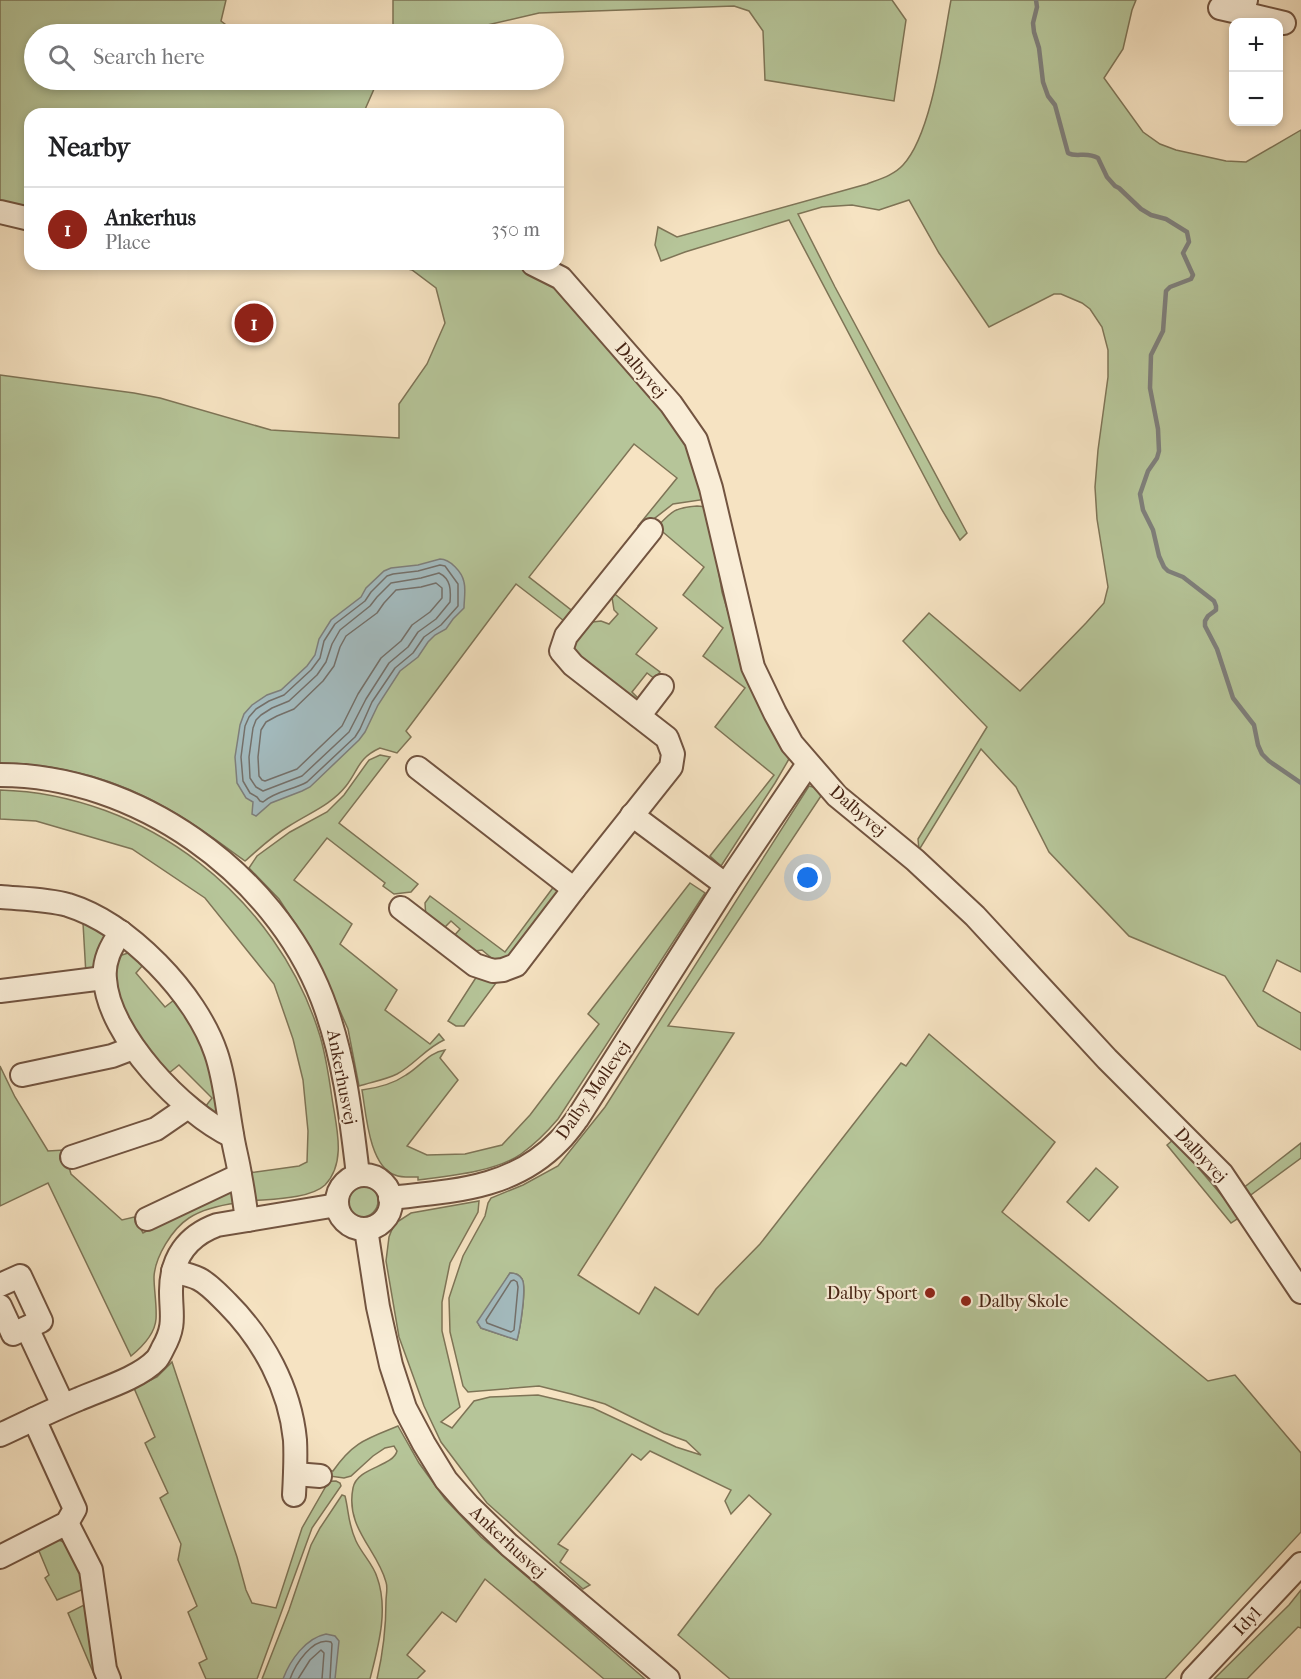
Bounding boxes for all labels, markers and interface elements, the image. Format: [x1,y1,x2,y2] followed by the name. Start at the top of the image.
[1229,18,1283,126] map controls
[1229,18,1283,72] button: +
[24,24,564,90] search box
[45,41,78,74] icon: search
[93,44,205,70] text: Search here
[1229,72,1283,126] button: −
[48,132,130,163] text: Nearby
[105,205,196,231] text: Ankerhus
[64,218,71,241] text: 1
[491,218,540,241] text: 350 m
[105,231,151,254] text: Place
[234,300,274,346] pin: 1
[611,338,671,403] street label: Dalbyvej
[825,781,890,841] street label: Dalbyvej
[793,863,822,892] your location
[322,1027,361,1126] street label: Ankerhusvej
[552,1037,635,1144] street label: Dalby Møllevej
[1170,1123,1231,1187] street label: Dalbyvej
[826,1283,919,1304] place label: Dalby Sport
[923,1286,937,1300] marker: Dalby Sport
[978,1291,1068,1312] place label: Dalby Skole
[959,1294,973,1308] marker: Dalby Skole
[465,1501,550,1583] street label: Ankerhusvej
[1229,1603,1266,1640] street label: Idyl

